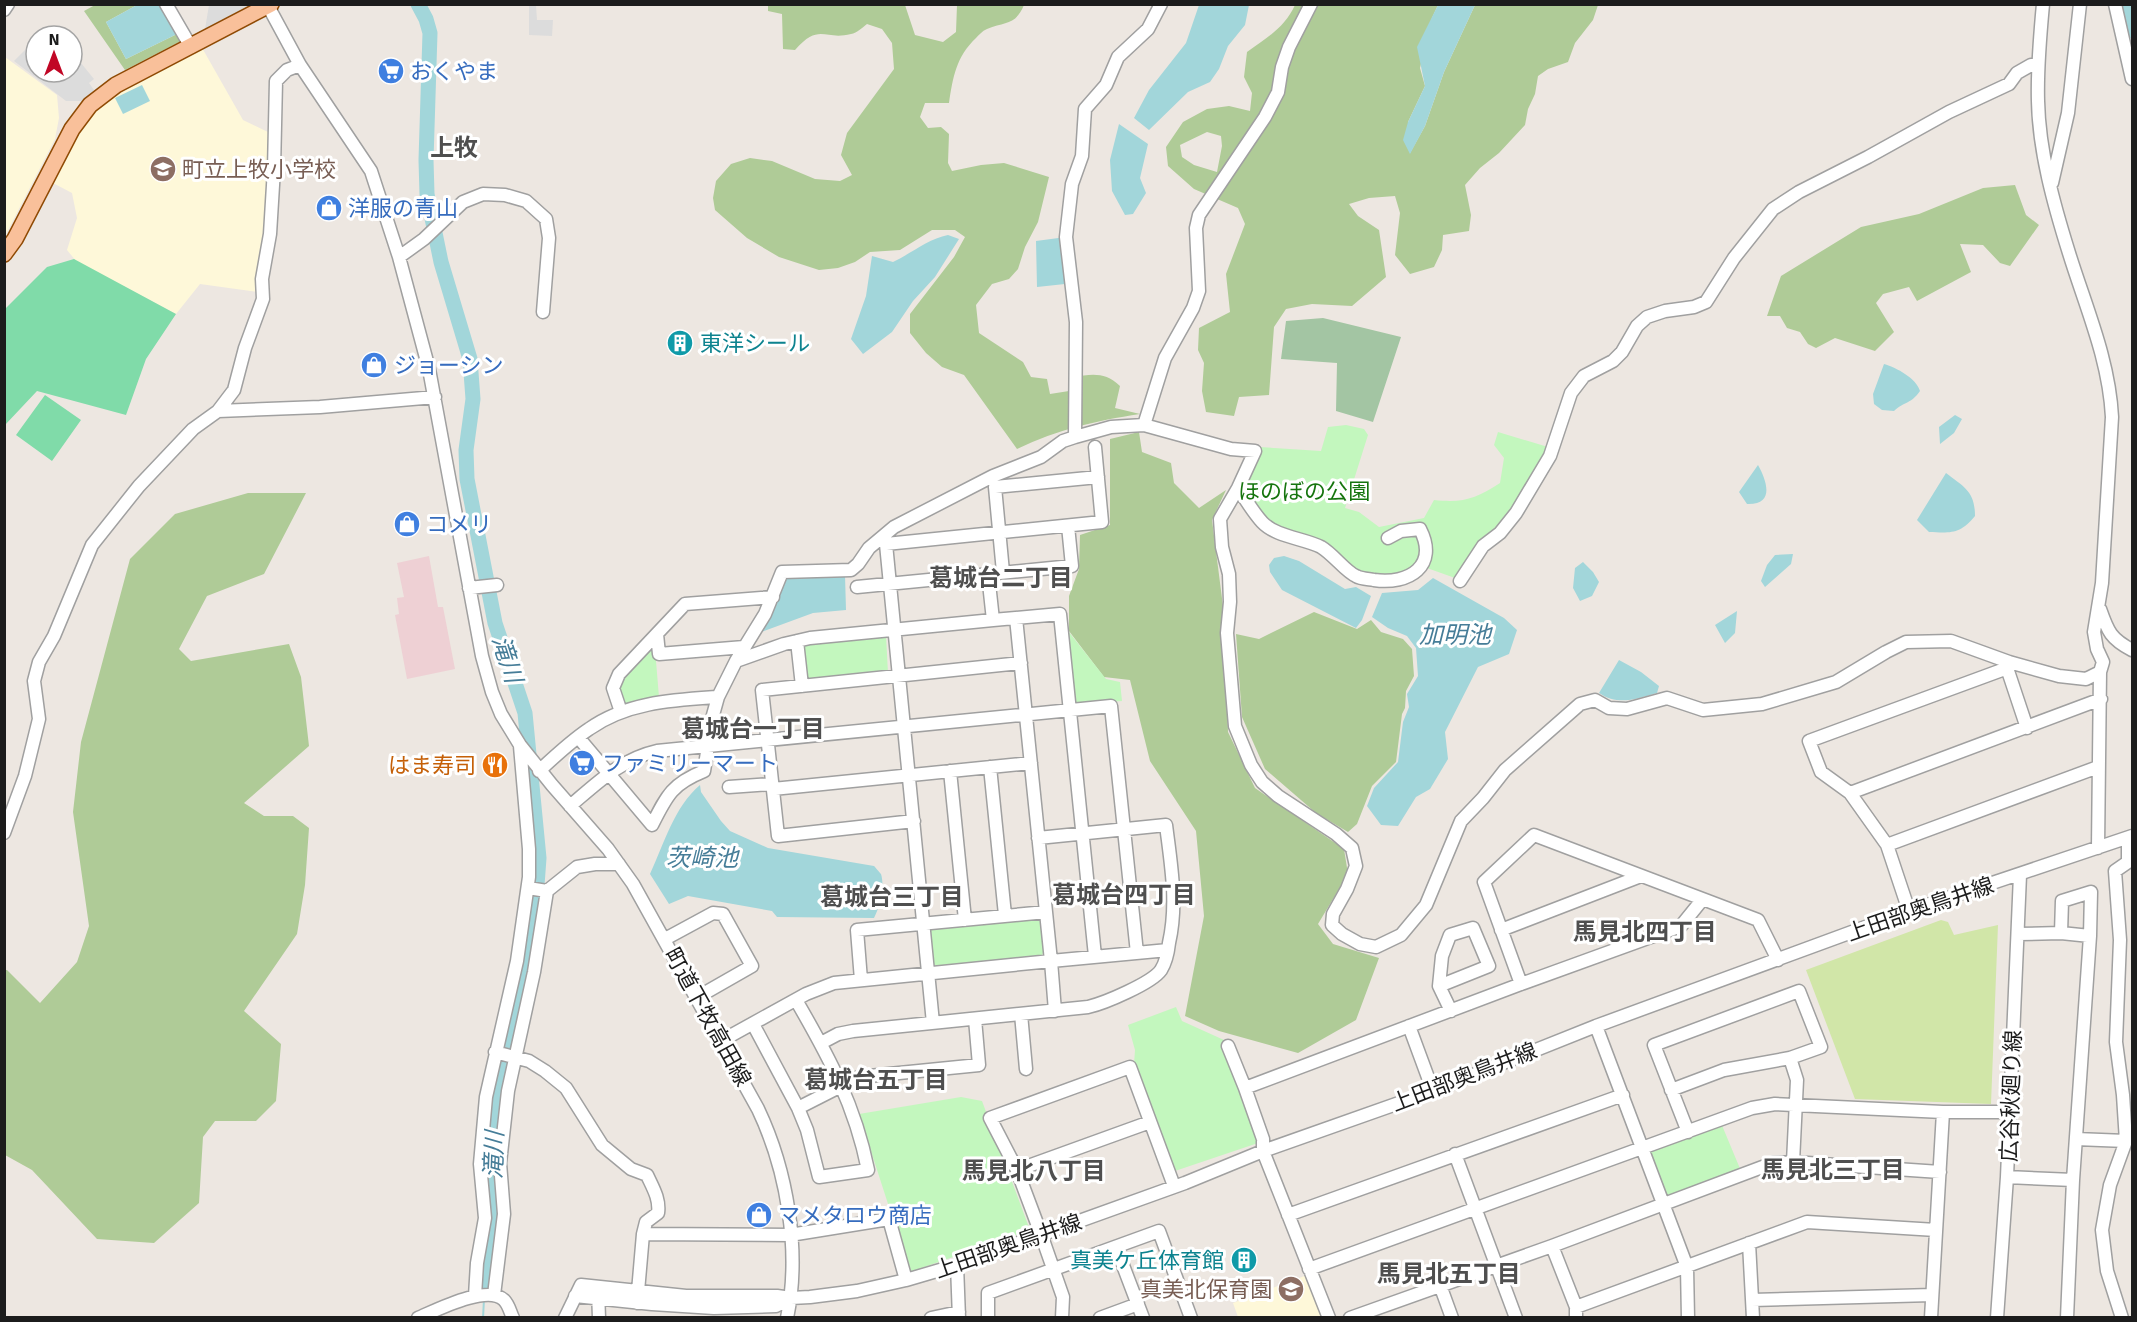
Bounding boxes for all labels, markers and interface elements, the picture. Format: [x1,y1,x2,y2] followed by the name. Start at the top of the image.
[24,24,84,84] north arrow
[48,30,60,50] text: N
[376,56,406,86] supermarket icon: おくやま
[410,58,498,85] place label: おくやま
[430,133,478,163] district label: 上牧
[148,154,178,184] school or university icon: 町立上牧小学校
[182,156,336,183] place label: 町立上牧小学校
[314,193,344,223] shop icon: 洋服の青山
[348,195,458,222] place label: 洋服の青山
[665,328,695,358] building icon: 東洋シール
[700,330,810,357] place label: 東洋シール
[359,350,389,380] shop icon: ジョーシン
[394,352,504,379] place label: ジョーシン
[1238,478,1370,505] park label: ほのぼの公園
[392,509,422,539] shop icon: コメリ
[426,511,492,538] place label: コメリ
[929,563,1073,593] district label: 葛城台二丁目
[1419,620,1493,650] water label: 加明池
[485,632,530,689] water label: 滝川
[681,714,825,744] district label: 葛城台一丁目
[567,748,597,778] supermarket icon: ファミリーマート
[480,750,510,780] restaurant icon: はま寿司
[602,750,778,777] place label: ファミリーマート
[388,752,476,779] place label: はま寿司
[666,843,740,873] water label: 茨崎池
[1843,871,1997,947] street label: 上田部奥鳥井線
[1052,880,1196,910] district label: 葛城台四丁目
[820,882,964,912] district label: 葛城台三丁目
[1573,917,1717,947] district label: 馬見北四丁目
[659,943,757,1091] street label: 町道下牧高田線
[1995,1030,2027,1162] street label: 広谷秋廻り線
[1387,1037,1541,1117] street label: 上田部奥鳥井線
[804,1065,948,1095] district label: 葛城台五丁目
[478,1127,510,1180] water label: 滝川
[1761,1155,1905,1185] district label: 馬見北三丁目
[962,1156,1106,1186] district label: 馬見北八丁目
[744,1200,774,1230] shop icon: マメタロウ商店
[778,1202,932,1229] place label: マメタロウ商店
[931,1208,1085,1284] street label: 上田部奥鳥井線
[1229,1245,1259,1275] building icon: 真美ケ丘体育館
[1070,1247,1224,1274] place label: 真美ケ丘体育館
[1377,1259,1521,1289] district label: 馬見北五丁目
[1276,1274,1306,1304] school or university icon: 真美北保育園
[1140,1276,1272,1303] place label: 真美北保育園

